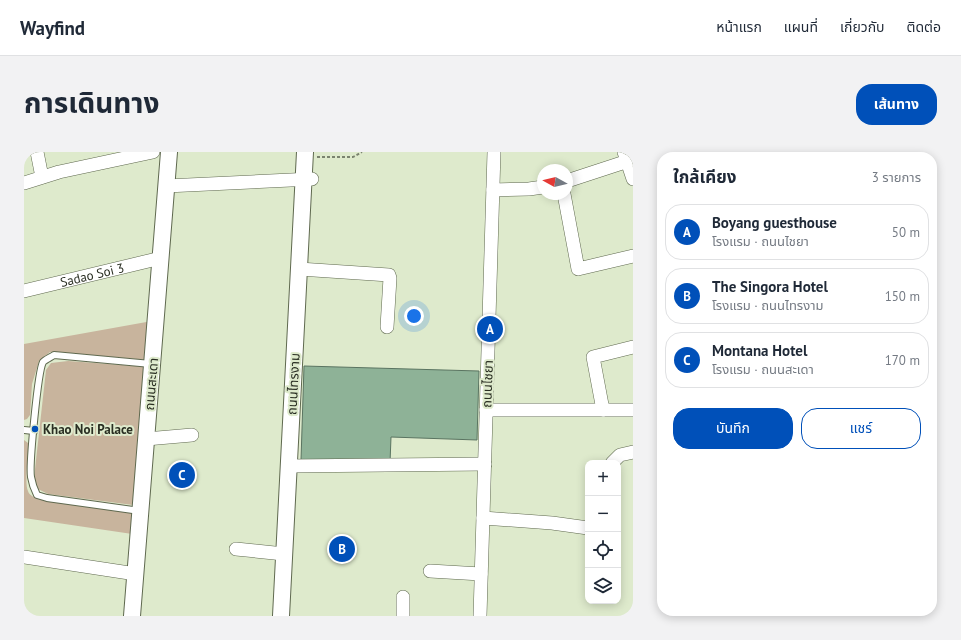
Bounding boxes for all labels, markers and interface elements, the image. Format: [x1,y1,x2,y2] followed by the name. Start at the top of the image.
[20,16,85,40] text: Wayfind
[716,18,762,36] text: หน้าแรก
[784,18,818,36] text: แผนที่
[840,18,885,36] text: เกี่ยวกับ
[907,18,941,36] text: ติดต่อ
[24,84,159,121] text: การเดินทาง
[856,84,937,125] button: เส้นทาง
[537,164,573,200] north arrow
[673,166,736,188] text: ใกล้เคียง
[872,169,921,186] text: 3 รายการ
[712,213,837,232] text: Boyang guesthouse
[683,224,691,241] text: A
[892,224,920,241] text: 50 m
[712,233,809,250] text: โรงแรม · ถนนไชยา
[58,259,126,291] street label: Sadao Soi 3
[712,277,828,296] text: The Singora Hotel
[683,288,691,305] text: B
[885,288,920,305] text: 150 m
[712,297,823,314] text: โรงแรม · ถนนไทรงาม
[404,306,424,326] your location
[477,314,503,344] pin: A
[712,341,807,360] text: Montana Hotel
[683,352,691,369] text: C
[885,352,920,369] text: 170 m
[283,353,304,416] street label: ถนนไทรงาม
[141,357,162,411] street label: ถนนสะเดา
[478,360,497,408] street label: ถนนไชยา
[712,361,814,378] text: โรงแรม · ถนนสะเดา
[673,408,793,449] button: บันทึก
[801,408,921,449] button: แชร์
[43,421,133,438] place label: Khao Noi Palace
[30,424,40,434] marker: Khao Noi Palace
[169,460,195,490] pin: C
[585,460,621,604] map controls
[585,460,621,496] button: +
[585,496,621,532] button: −
[585,532,621,568] button: locate
[329,534,355,564] pin: B
[585,568,621,604] button: layers

